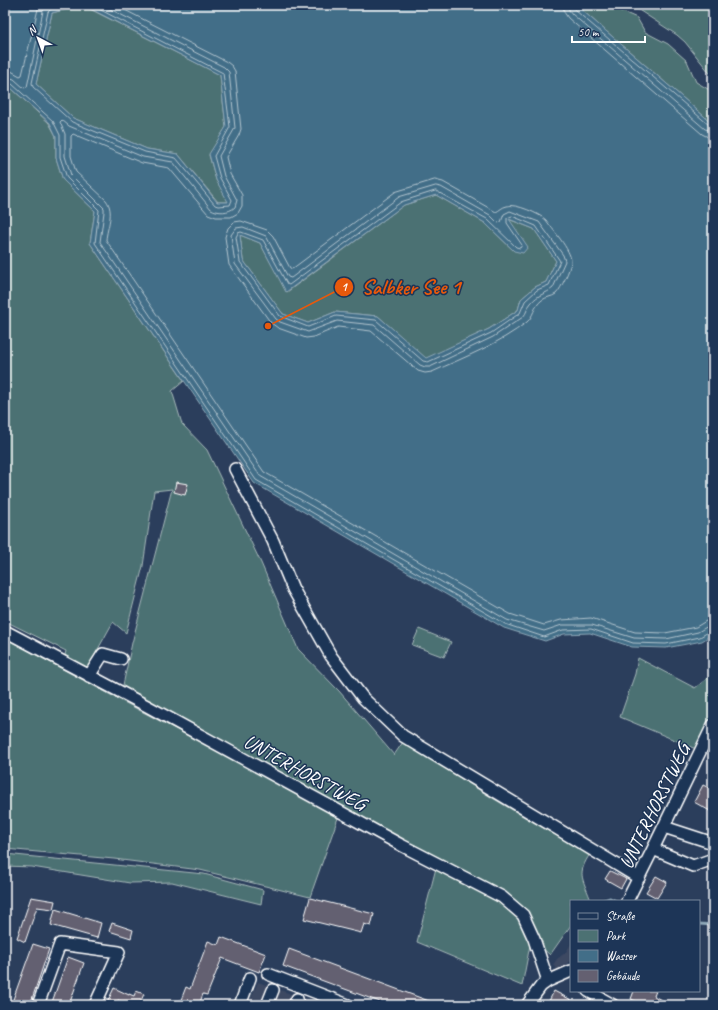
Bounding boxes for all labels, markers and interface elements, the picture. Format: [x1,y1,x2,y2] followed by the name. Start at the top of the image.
[18,18,58,58] north arrow
[572,18,645,44] scale bar
[24,22,40,38] text: N
[578,24,600,40] text: 50 m
[334,270,469,303] callout: Salbker See 1
[361,274,463,300] text: Salbker See 1
[341,279,348,295] text: 1
[239,729,373,818] street label: UNTERHORSTWEG
[613,737,697,873] street label: UNTERHORSTWEG
[570,900,700,992] legend
[606,908,635,924] text: Straße
[606,928,627,944] text: Park
[606,948,638,964] text: Wasser
[606,968,640,984] text: Gebäude

